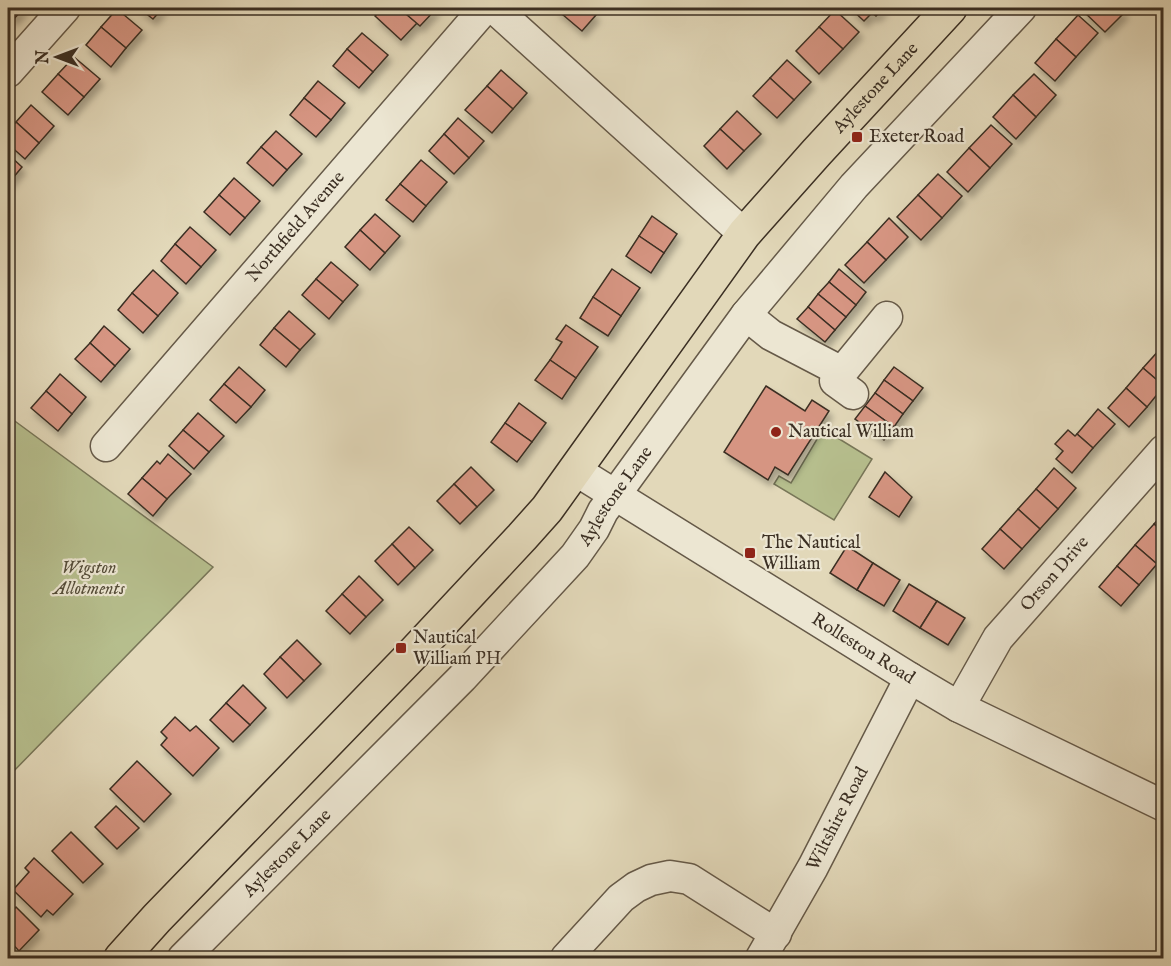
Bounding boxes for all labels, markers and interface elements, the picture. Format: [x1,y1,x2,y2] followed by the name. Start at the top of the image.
[27,27,87,87] north arrow
[828,38,924,139] street label: Aylestone Lane
[34,50,54,65] text: N
[869,126,964,149] place label: Exeter Road
[850,130,864,144] marker: Exeter Road
[241,166,350,287] street label: Northfield Avenue
[788,421,914,444] place label: Nautical William
[769,425,783,439] marker: Nautical William
[573,442,658,552] street label: Aylestone Lane
[1015,531,1094,616] street label: Orson Drive
[762,532,861,576] place label: The Nautical William
[743,546,757,560] marker: The Nautical William
[51,557,125,601] park label: Wigston Allotments
[807,608,919,690] street label: Rolleston Road
[413,627,501,671] place label: Nautical William PH
[394,641,408,655] marker: Nautical William PH
[802,763,874,874] street label: Wiltshire Road
[238,804,337,903] street label: Aylestone Lane

